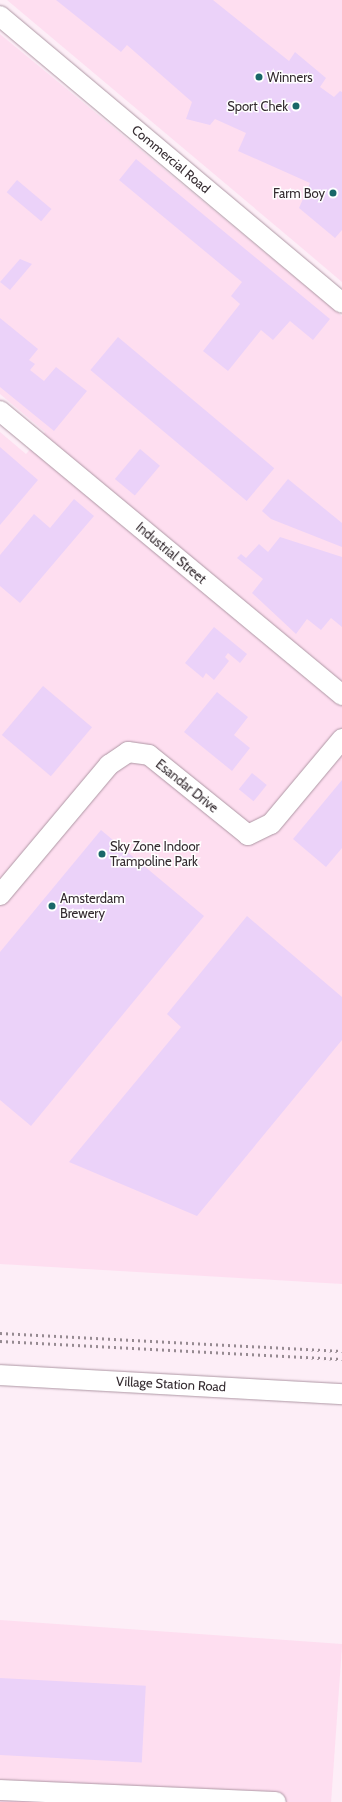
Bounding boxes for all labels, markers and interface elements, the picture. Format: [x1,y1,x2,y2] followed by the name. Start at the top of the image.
[267,69,313,85] place label: Winners
[254,72,264,82] marker: Winners
[227,98,288,114] place label: Sport Chek
[291,101,301,111] marker: Sport Chek
[129,122,213,196] street label: Commercial Road
[273,185,325,201] place label: Farm Boy
[328,188,338,198] marker: Farm Boy
[133,519,209,587] street label: Industrial Street
[153,756,221,816] street label: Esandar Drive
[110,839,200,870] place label: Sky Zone Indoor Trampoline Park
[97,849,107,859] marker: Sky Zone Indoor Trampoline Park
[60,891,125,922] place label: Amsterdam Brewery
[47,901,57,911] marker: Amsterdam Brewery
[116,1373,226,1395] street label: Village Station Road

